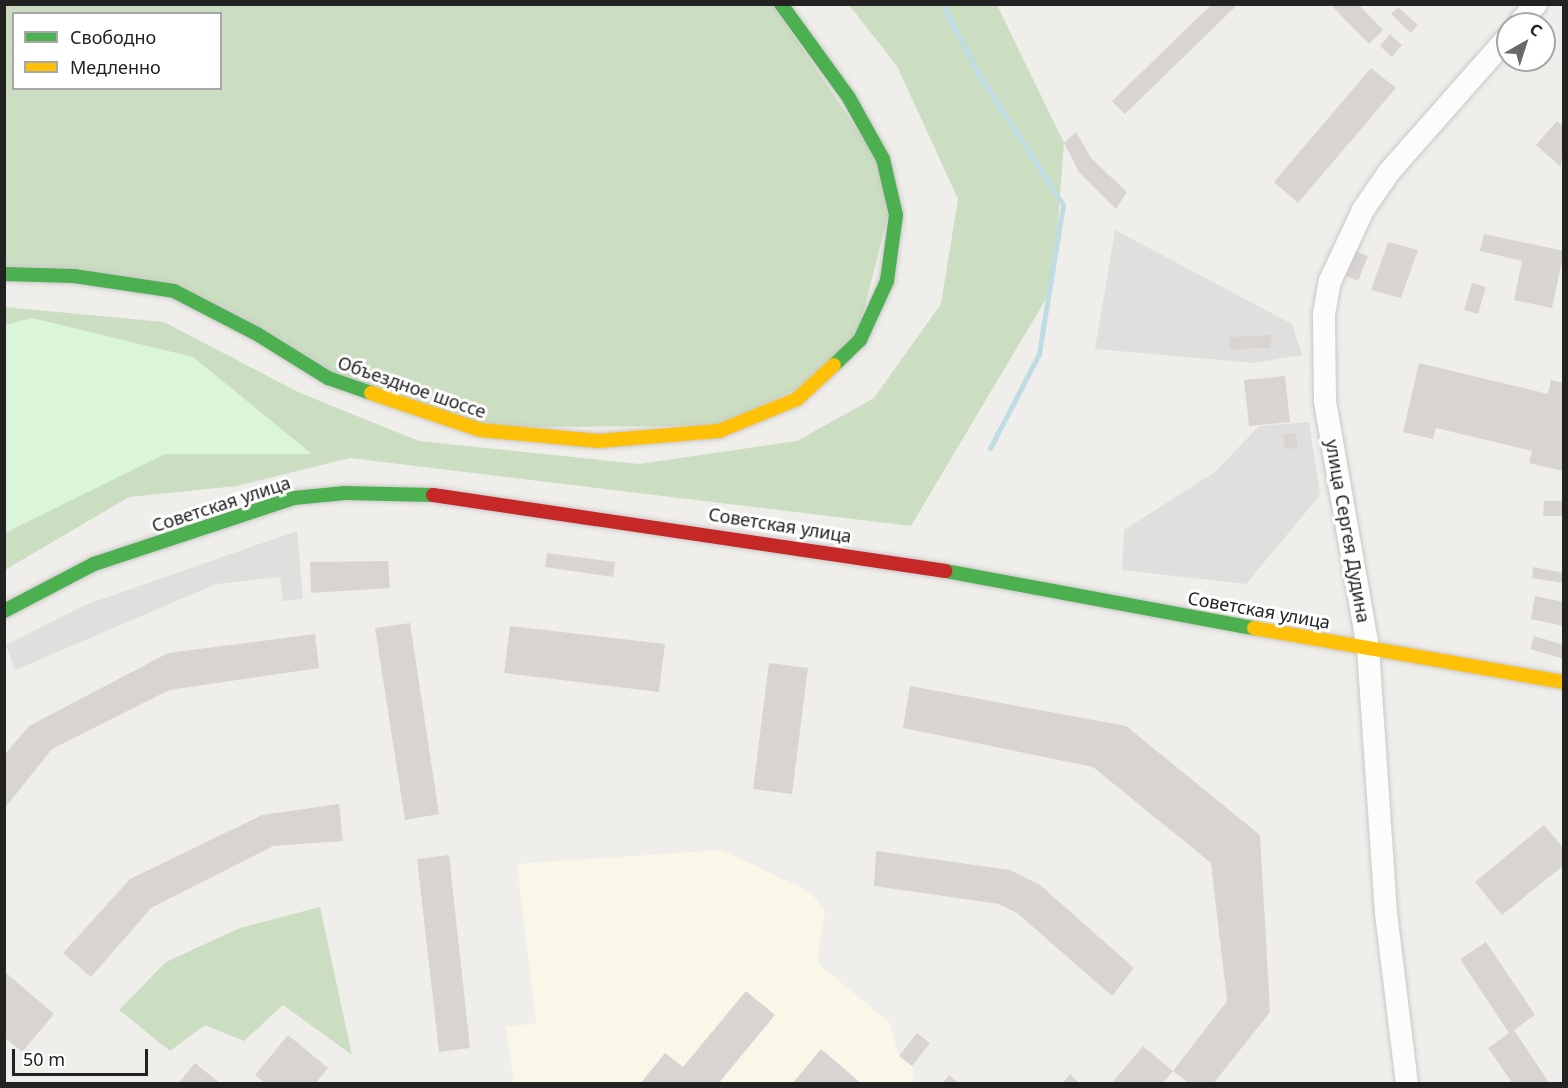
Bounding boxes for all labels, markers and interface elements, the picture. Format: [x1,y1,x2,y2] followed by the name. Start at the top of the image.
[12,12,222,90] legend
[1496,12,1556,72] north arrow
[1525,18,1547,41] text: С
[70,25,156,49] text: Свободно
[70,55,161,79] text: Медленно
[335,351,489,423] street label: Объездное шоссе
[1321,438,1375,624] street label: улица Сергея Дудина
[149,471,293,537] street label: Советская улица
[707,503,853,547] street label: Советская улица
[1186,587,1332,633] street label: Советская улица
[15,1037,152,1075] scale bar
[23,1047,65,1071] text: 50 m

